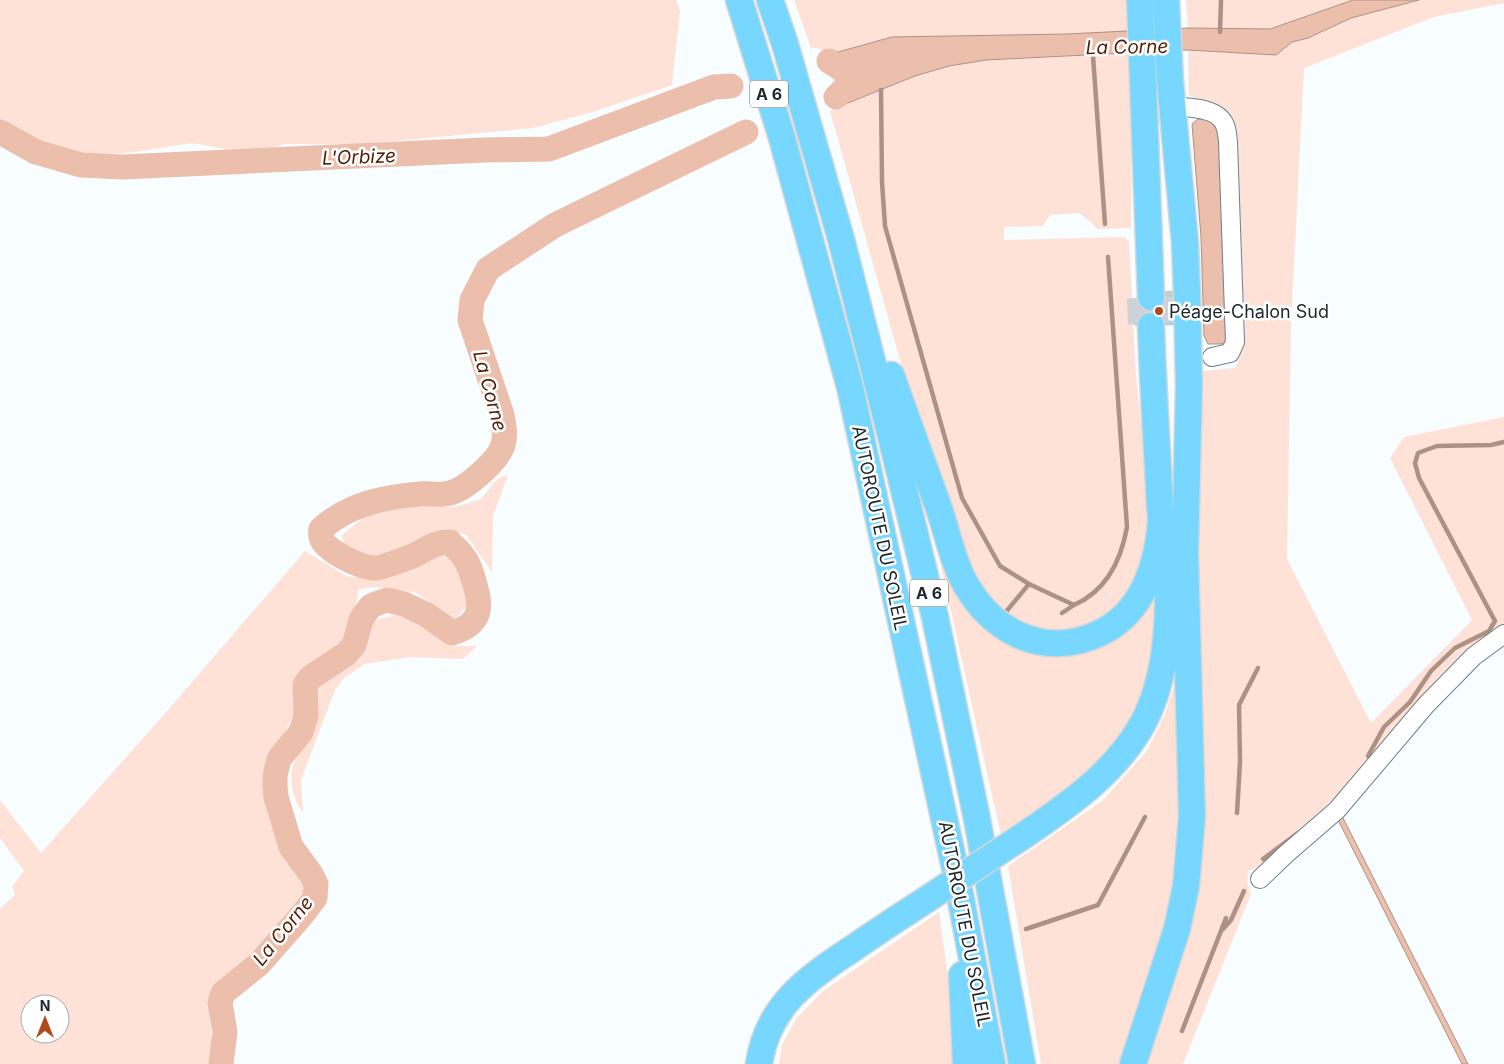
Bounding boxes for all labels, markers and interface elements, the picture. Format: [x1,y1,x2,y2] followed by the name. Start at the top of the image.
[1085,35,1169,59] water label: La Corne
[750,80,788,108] road number: A 6
[322,144,396,170] water label: L'Orbize
[1169,301,1329,322] place label: Péage-Chalon Sud
[1153,305,1165,317] marker: Péage-Chalon Sud
[468,348,512,434] water label: La Corne
[848,423,912,633] street label: AUTOROUTE DU SOLEIL
[910,580,948,606] road number: A 6
[935,819,995,1029] street label: AUTOROUTE DU SOLEIL
[248,892,318,970] water label: La Corne
[20,994,70,1044] north arrow
[40,997,50,1014] text: N

